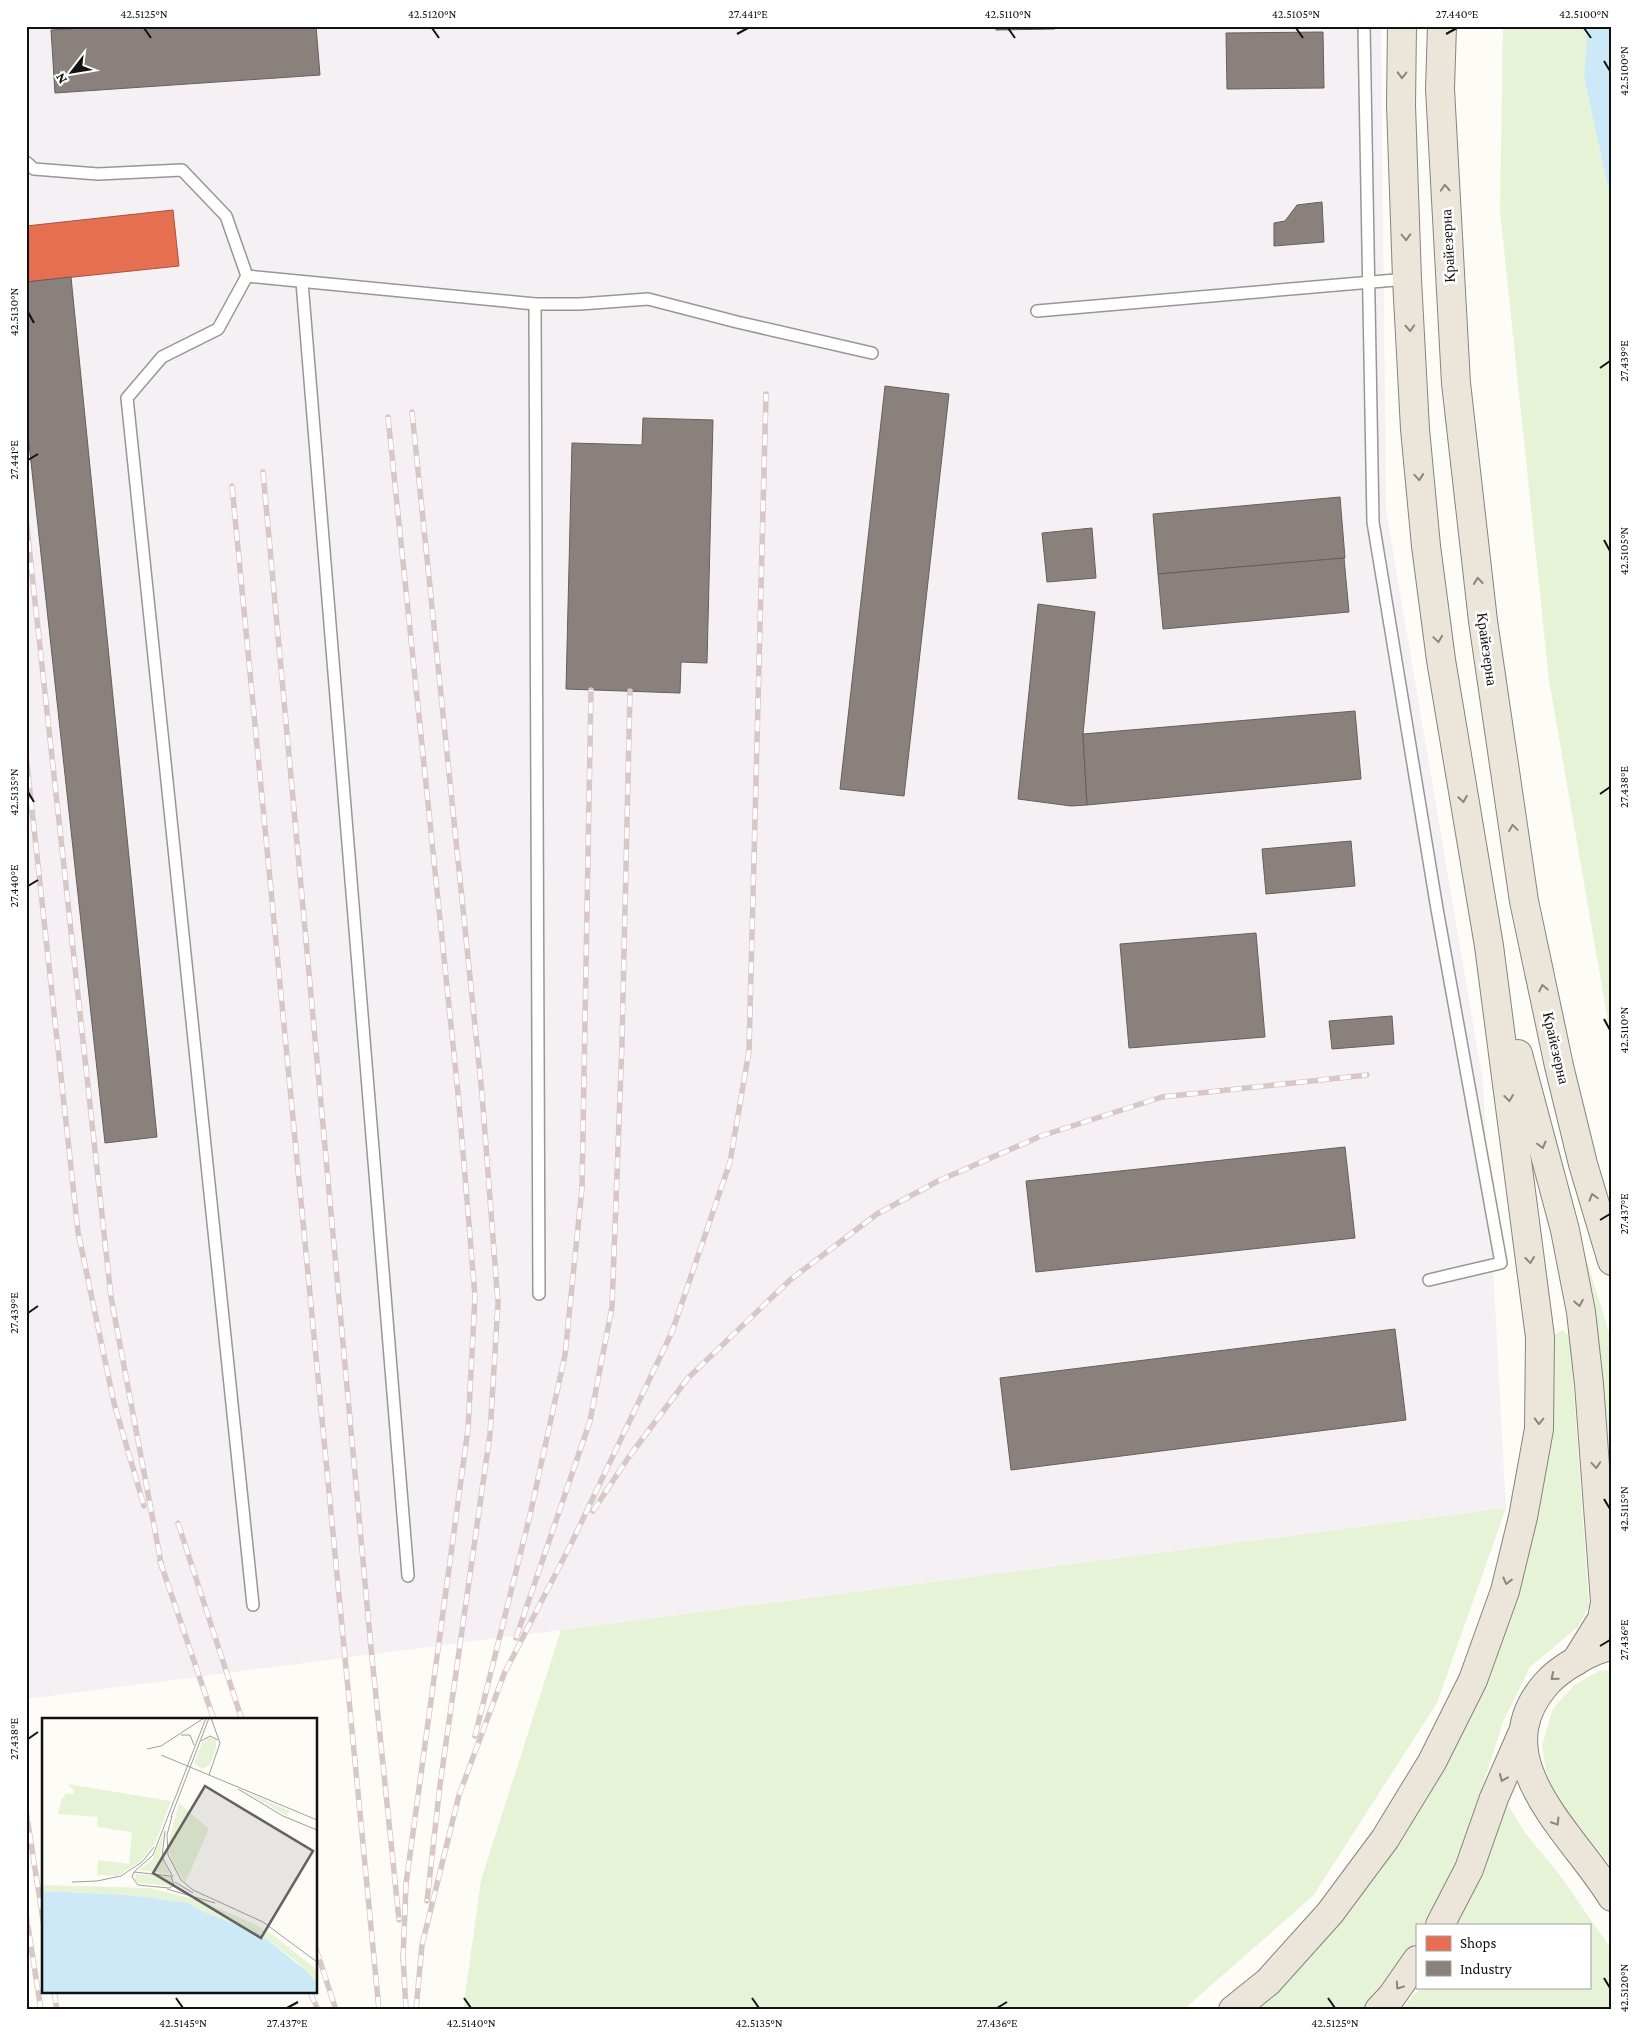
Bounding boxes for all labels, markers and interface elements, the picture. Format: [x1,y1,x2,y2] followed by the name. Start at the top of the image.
[120,7,168,21] text: 42.5125°N
[408,7,456,21] text: 42.5120°N
[728,7,768,21] text: 27.441°E
[985,7,1032,21] text: 42.5110°N
[1272,7,1320,21] text: 42.5105°N
[1436,7,1479,21] text: 27.440°E
[1559,7,1609,21] text: 42.5100°N
[1617,46,1631,96] text: 42.5100°N
[48,48,98,98] north arrow
[51,70,70,87] text: N
[1396,71,1407,79] one-way arrow
[1440,184,1451,192] one-way arrow
[1438,208,1458,283] street label: Крайезерна
[1401,234,1411,242] one-way arrow
[7,288,21,336] text: 42.5130°N
[1404,324,1415,332] one-way arrow
[1617,340,1631,382] text: 27.439°E
[7,440,21,480] text: 27.441°E
[1414,474,1425,482] one-way arrow
[1617,527,1631,575] text: 42.5105°N
[1473,577,1484,585] one-way arrow
[1474,611,1500,687] street label: Крайезерна
[1432,635,1443,643] one-way arrow
[1617,766,1631,808] text: 27.438°E
[7,768,21,816] text: 42.5135°N
[1458,795,1468,804] one-way arrow
[1508,824,1519,832] one-way arrow
[7,864,21,907] text: 27.440°E
[1538,984,1548,993] one-way arrow
[1617,1006,1631,1053] text: 42.5110°N
[1540,1010,1572,1086] street label: Крайезерна
[1503,1095,1514,1103] one-way arrow
[1536,1141,1547,1150] one-way arrow
[1617,1193,1631,1234] text: 27.437°E
[1588,1194,1598,1202] one-way arrow
[1524,1256,1535,1264] one-way arrow
[7,1292,21,1334] text: 27.439°E
[1574,1299,1584,1308] one-way arrow
[1534,1418,1544,1426] one-way arrow
[1590,1461,1601,1469] one-way arrow
[1617,1486,1631,1532] text: 42.5115°N
[1502,1576,1513,1585] one-way arrow
[1617,1619,1631,1661] text: 27.436°E
[1550,1671,1559,1680] one-way arrow
[7,1718,21,1760] text: 27.438°E
[42,1718,318,1994] inset map
[1498,1773,1509,1782] one-way arrow
[1550,1816,1559,1825] one-way arrow
[1416,1924,1590,1988] legend
[1460,1935,1496,1952] text: Shops
[1460,1961,1512,1978] text: Industry
[1617,1964,1631,2012] text: 42.5120°N
[1396,1980,1405,1990] one-way arrow
[159,2016,207,2030] text: 42.5145°N
[267,2016,308,2030] text: 27.437°E
[446,2016,496,2030] text: 42.5140°N
[735,2016,783,2030] text: 42.5135°N
[976,2016,1018,2030] text: 27.436°E
[1311,2016,1359,2030] text: 42.5125°N

